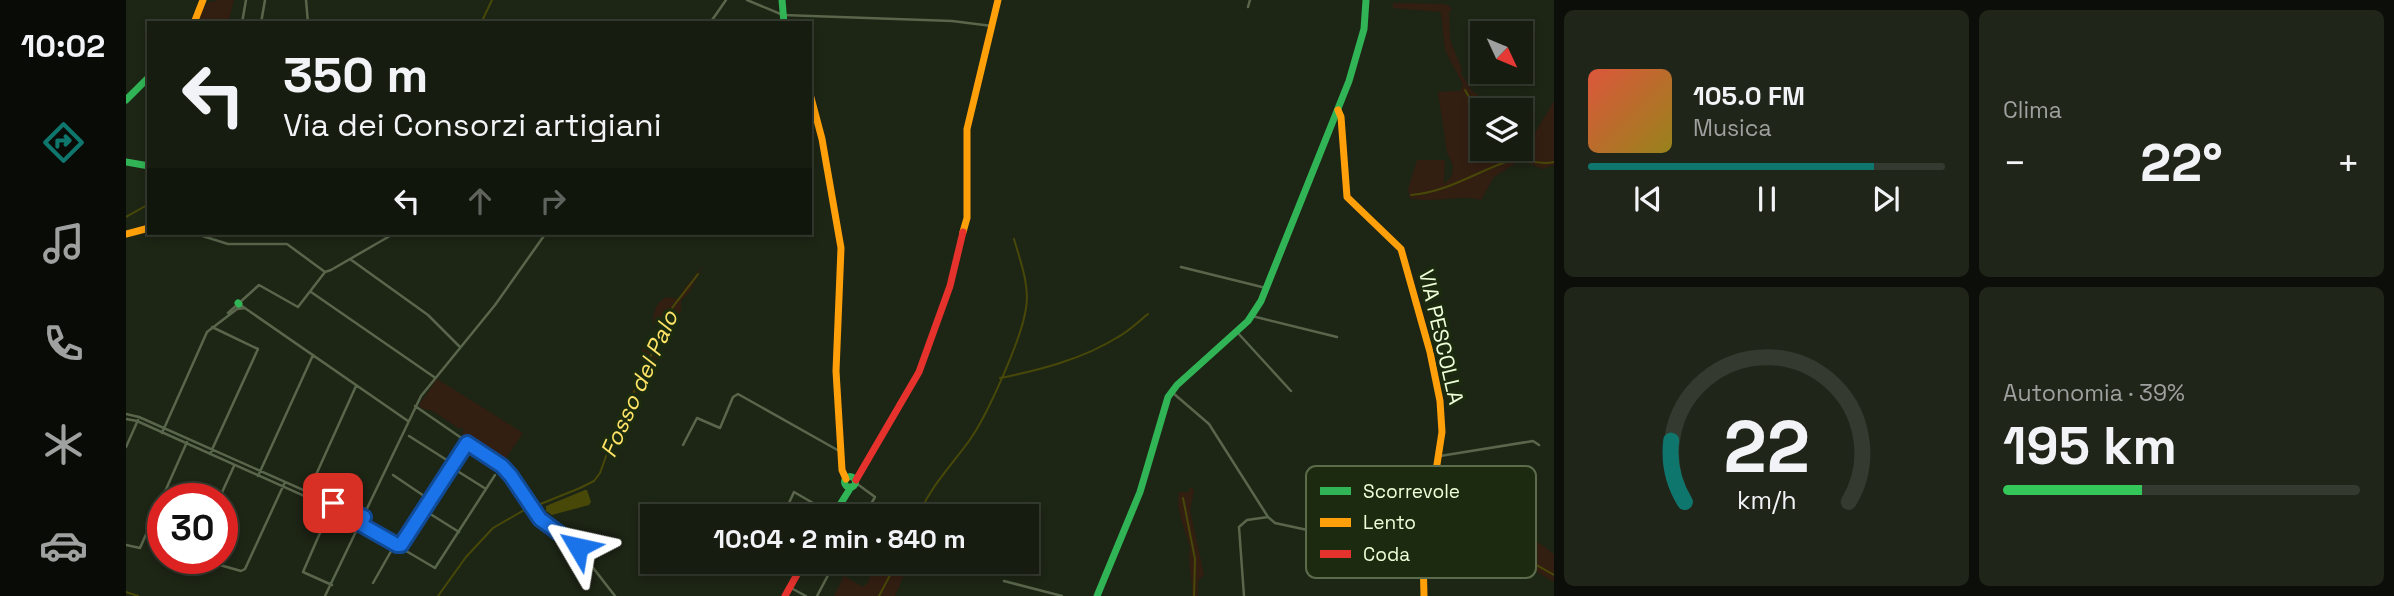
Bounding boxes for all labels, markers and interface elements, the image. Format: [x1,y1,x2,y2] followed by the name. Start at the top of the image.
[1470,21,1533,84] north arrow
[1470,21,1533,161] map controls
[21,26,105,66] text: 10:02
[283,44,428,106] text: 350 m
[168,49,259,140] icon: left
[1693,79,1805,113] text: 105.0 FM
[2003,95,2062,125] text: Clima
[1470,98,1533,161] button: layers
[283,105,662,145] text: Via dei Consorzi artigiani
[1693,113,1772,143] text: Musica
[39,118,88,167] icon: directions
[2140,130,2223,196] text: 22°
[2003,139,2027,187] text: −
[2336,139,2360,187] text: +
[1629,180,1667,218] icon: previous
[1748,180,1786,218] icon: pause
[1867,180,1905,218] icon: next
[388,182,426,220] icon: left
[461,182,499,220] icon: ahead
[534,182,572,220] icon: right
[39,219,88,268] icon: music
[1413,267,1470,407] street label: VIA PESCOLLA
[593,305,685,462] water label: Fosso del Palo
[39,319,88,368] icon: phone
[2003,378,2185,408] text: Autonomia · 39%
[1723,401,1810,494] text: 22
[2003,413,2177,479] text: 195 km
[39,420,88,469] icon: climate
[1306,466,1536,578] legend
[303,473,363,533] pin
[1363,479,1460,504] text: Scorrevole
[147,483,238,574] speed limit sign: 30
[314,484,352,522] icon: arrive
[1737,484,1796,516] text: km/h
[541,510,615,584] position arrow
[1363,510,1416,535] text: Lento
[39,521,88,570] icon: car
[713,522,966,556] text: 10:04 · 2 min · 840 m
[1363,542,1410,567] text: Coda

